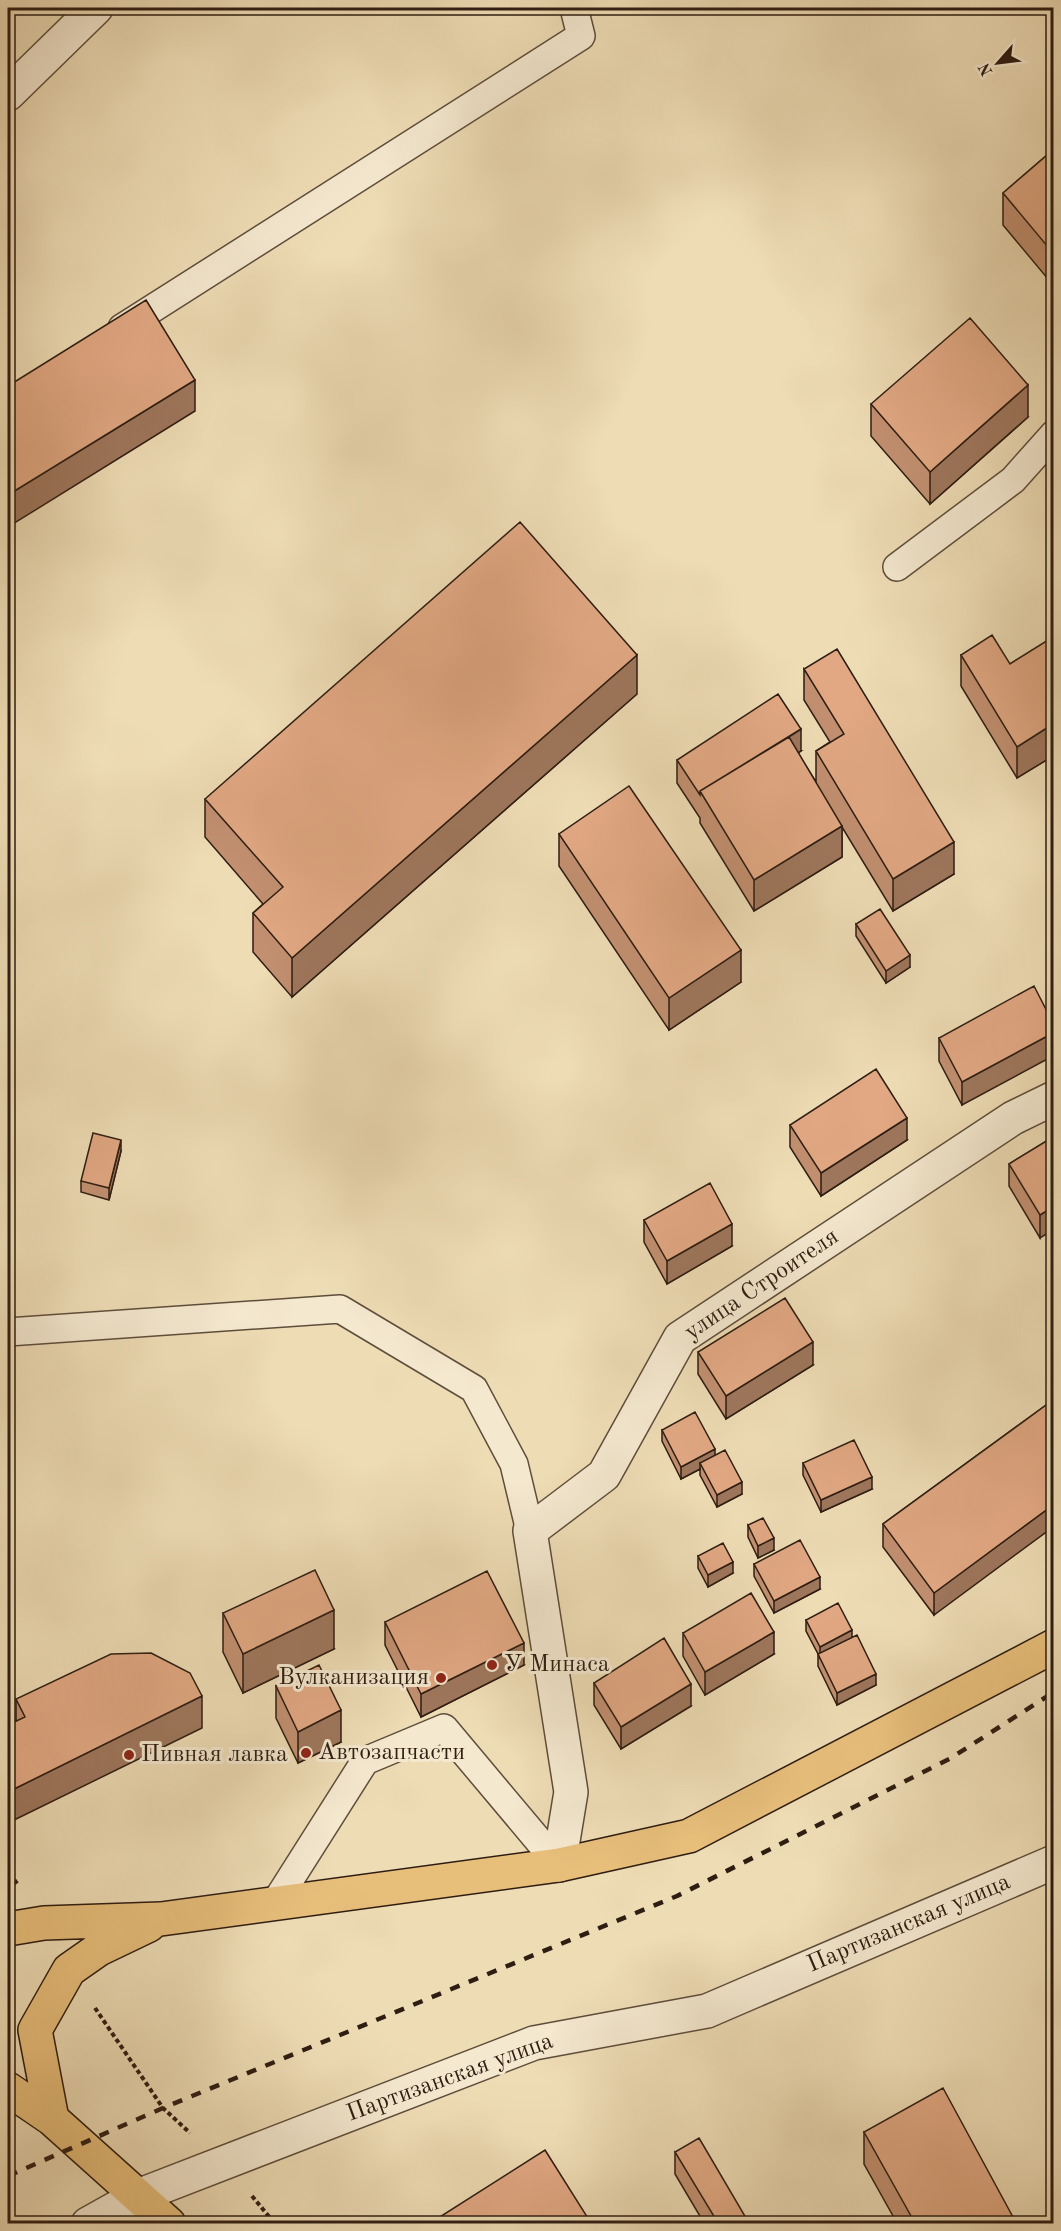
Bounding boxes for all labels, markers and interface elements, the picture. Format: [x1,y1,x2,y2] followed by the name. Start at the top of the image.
[968,33,1028,93] north arrow
[976,59,996,78] text: N
[681,1225,843,1345] street label: улица Строителя
[504,1653,610,1677] place label: У Минаса
[485,1658,499,1672] marker: У Минаса
[278,1666,429,1690] place label: Вулканизация
[434,1671,448,1685] marker: Вулканизация
[318,1741,465,1765] place label: Автозапчасти
[141,1743,288,1767] place label: Пивная лавка
[299,1746,313,1760] marker: Автозапчасти
[122,1748,136,1762] marker: Пивная лавка
[804,1870,1014,1978] street label: Партизанская улица
[344,2029,557,2127] street label: Партизанская улица

